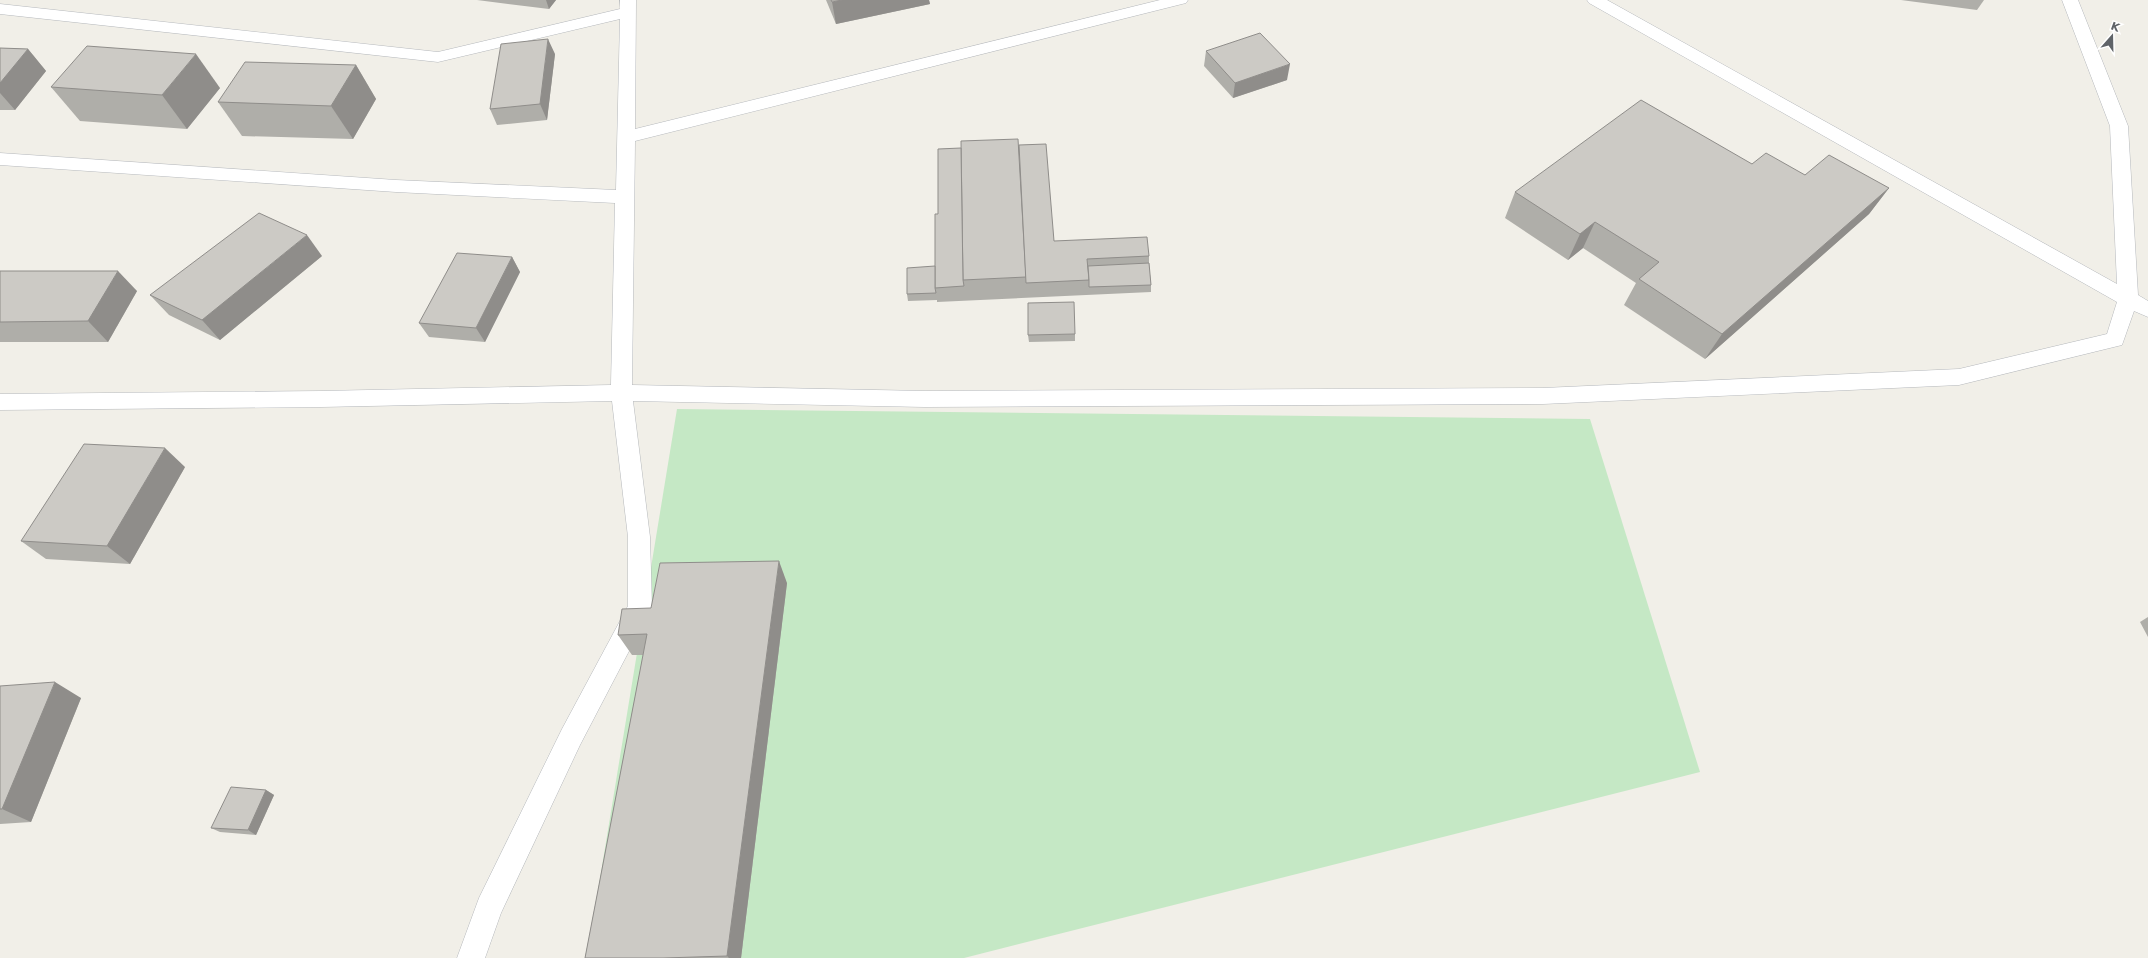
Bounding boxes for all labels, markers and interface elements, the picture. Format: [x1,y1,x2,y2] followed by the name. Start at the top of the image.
[2092,16,2132,56] north arrow
[2109,20,2122,35] text: K

